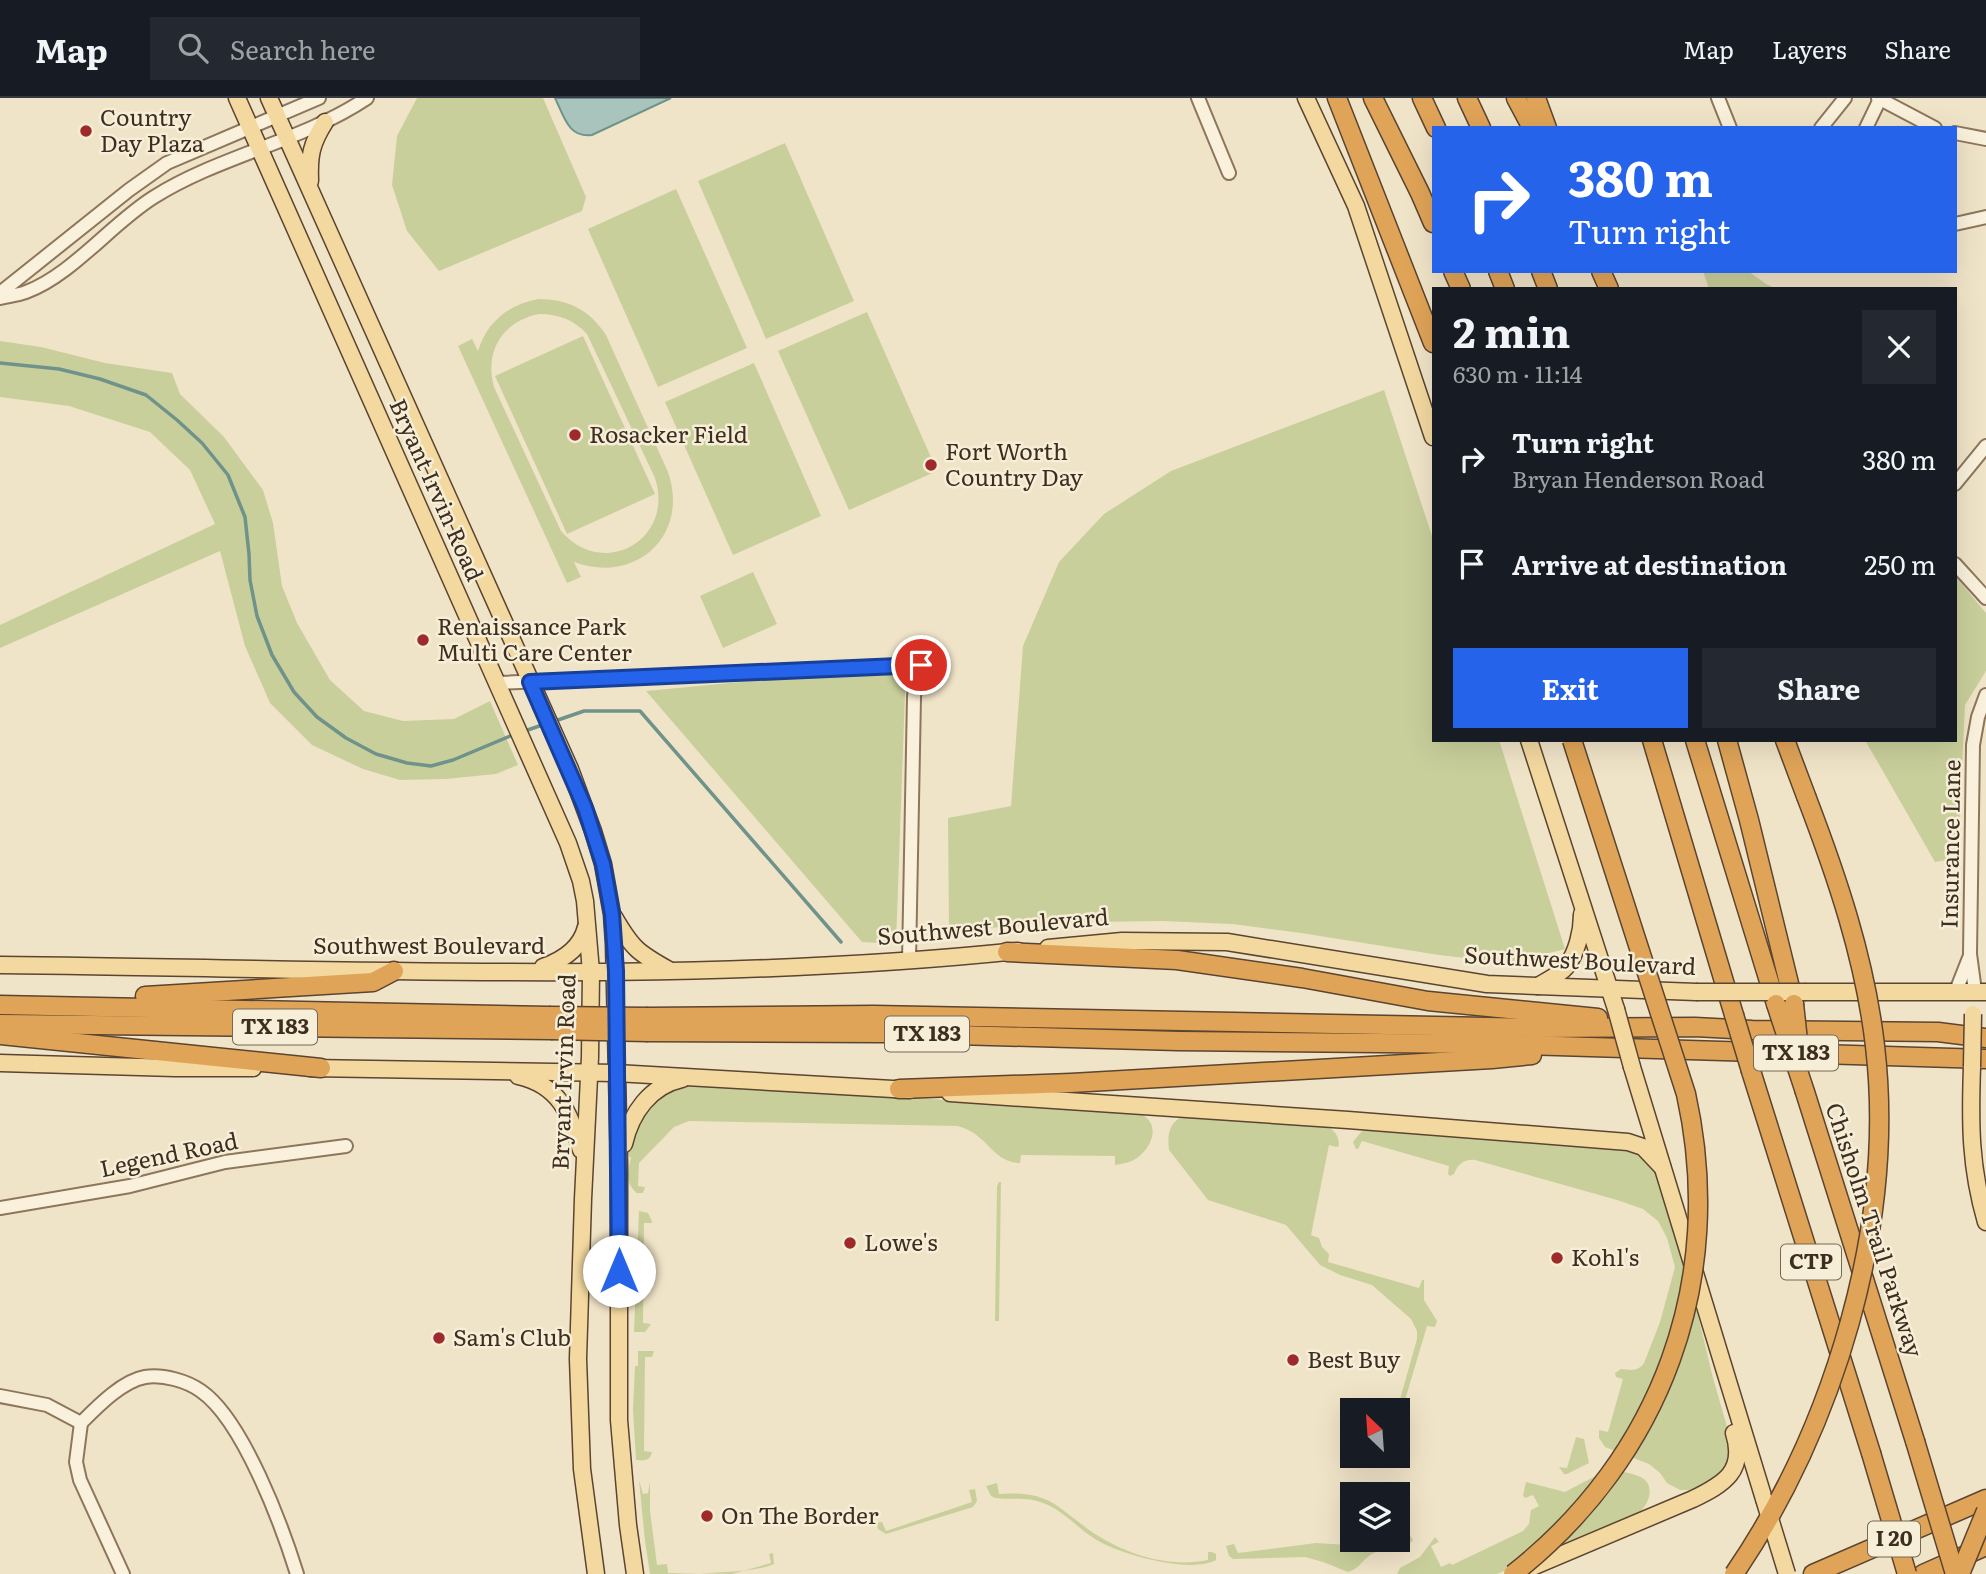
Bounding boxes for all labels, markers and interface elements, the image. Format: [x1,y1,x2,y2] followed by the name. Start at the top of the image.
[150,17,640,80] search box
[35,24,108,73] text: Map
[174,29,212,67] icon: search
[230,29,376,68] text: Search here
[1683,31,1734,66] text: Map
[1772,31,1846,66] text: Layers
[1884,31,1951,66] text: Share
[100,99,205,159] place label: Country Day Plaza
[78,123,94,139] marker: Country Day Plaza
[1568,139,1713,212] text: 380 m
[1453,154,1544,245] icon: right
[1568,206,1730,254] text: Turn right
[1453,299,1570,361] text: 2 min
[1862,310,1936,384] button: close
[1453,356,1582,390] text: 630 m · 11:14
[382,392,493,586] street label: Bryant Irvin Road
[589,416,748,450] place label: Rosacker Field
[1512,422,1654,461] text: Turn right
[567,427,583,443] marker: Rosacker Field
[945,433,1084,493] place label: Fort Worth Country Day
[1862,439,1936,478] text: 380 m
[1453,440,1491,478] icon: right
[923,457,939,473] marker: Fort Worth Country Day
[1512,461,1765,495] text: Bryan Henderson Road
[1512,544,1787,583] text: Arrive at destination
[1864,544,1936,583] text: 250 m
[1453,545,1491,583] icon: arrive
[437,608,632,668] place label: Renaissance Park Multi Care Center
[415,632,431,648] marker: Renaissance Park Multi Care Center
[891,635,951,695] pin
[902,646,940,684] icon: arrive
[1453,648,1688,728] button: Exit
[1702,648,1936,728] button: Share
[1931,759,1967,929] street label: Insurance Lane
[876,898,1110,952] street label: Southwest Boulevard
[313,927,545,961] street label: Southwest Boulevard
[1463,936,1697,982] street label: Southwest Boulevard
[542,973,582,1171] street label: Bryant Irvin Road
[233,1010,317,1044] road number: TX 183
[885,1016,969,1052] road number: TX 183
[1754,1035,1838,1070] road number: TX 183
[1819,1098,1933,1362] street label: Chisholm Trail Parkway
[96,1122,241,1184] street label: Legend Road
[864,1224,938,1258] place label: Lowe's
[582,1234,656,1308] position arrow
[842,1235,858,1251] marker: Lowe's
[1571,1239,1639,1273] place label: Kohl's
[1781,1244,1841,1280] road number: CTP
[1549,1250,1565,1266] marker: Kohl's
[453,1319,571,1353] place label: Sam's Club
[431,1330,447,1346] marker: Sam's Club
[1307,1341,1401,1375] place label: Best Buy
[1285,1352,1301,1368] marker: Best Buy
[1340,1398,1410,1468] north arrow
[1340,1398,1410,1552] map controls
[1340,1482,1410,1552] button: layers
[721,1497,879,1531] place label: On The Border
[699,1508,715,1524] marker: On The Border
[1868,1522,1920,1556] road number: I 20

